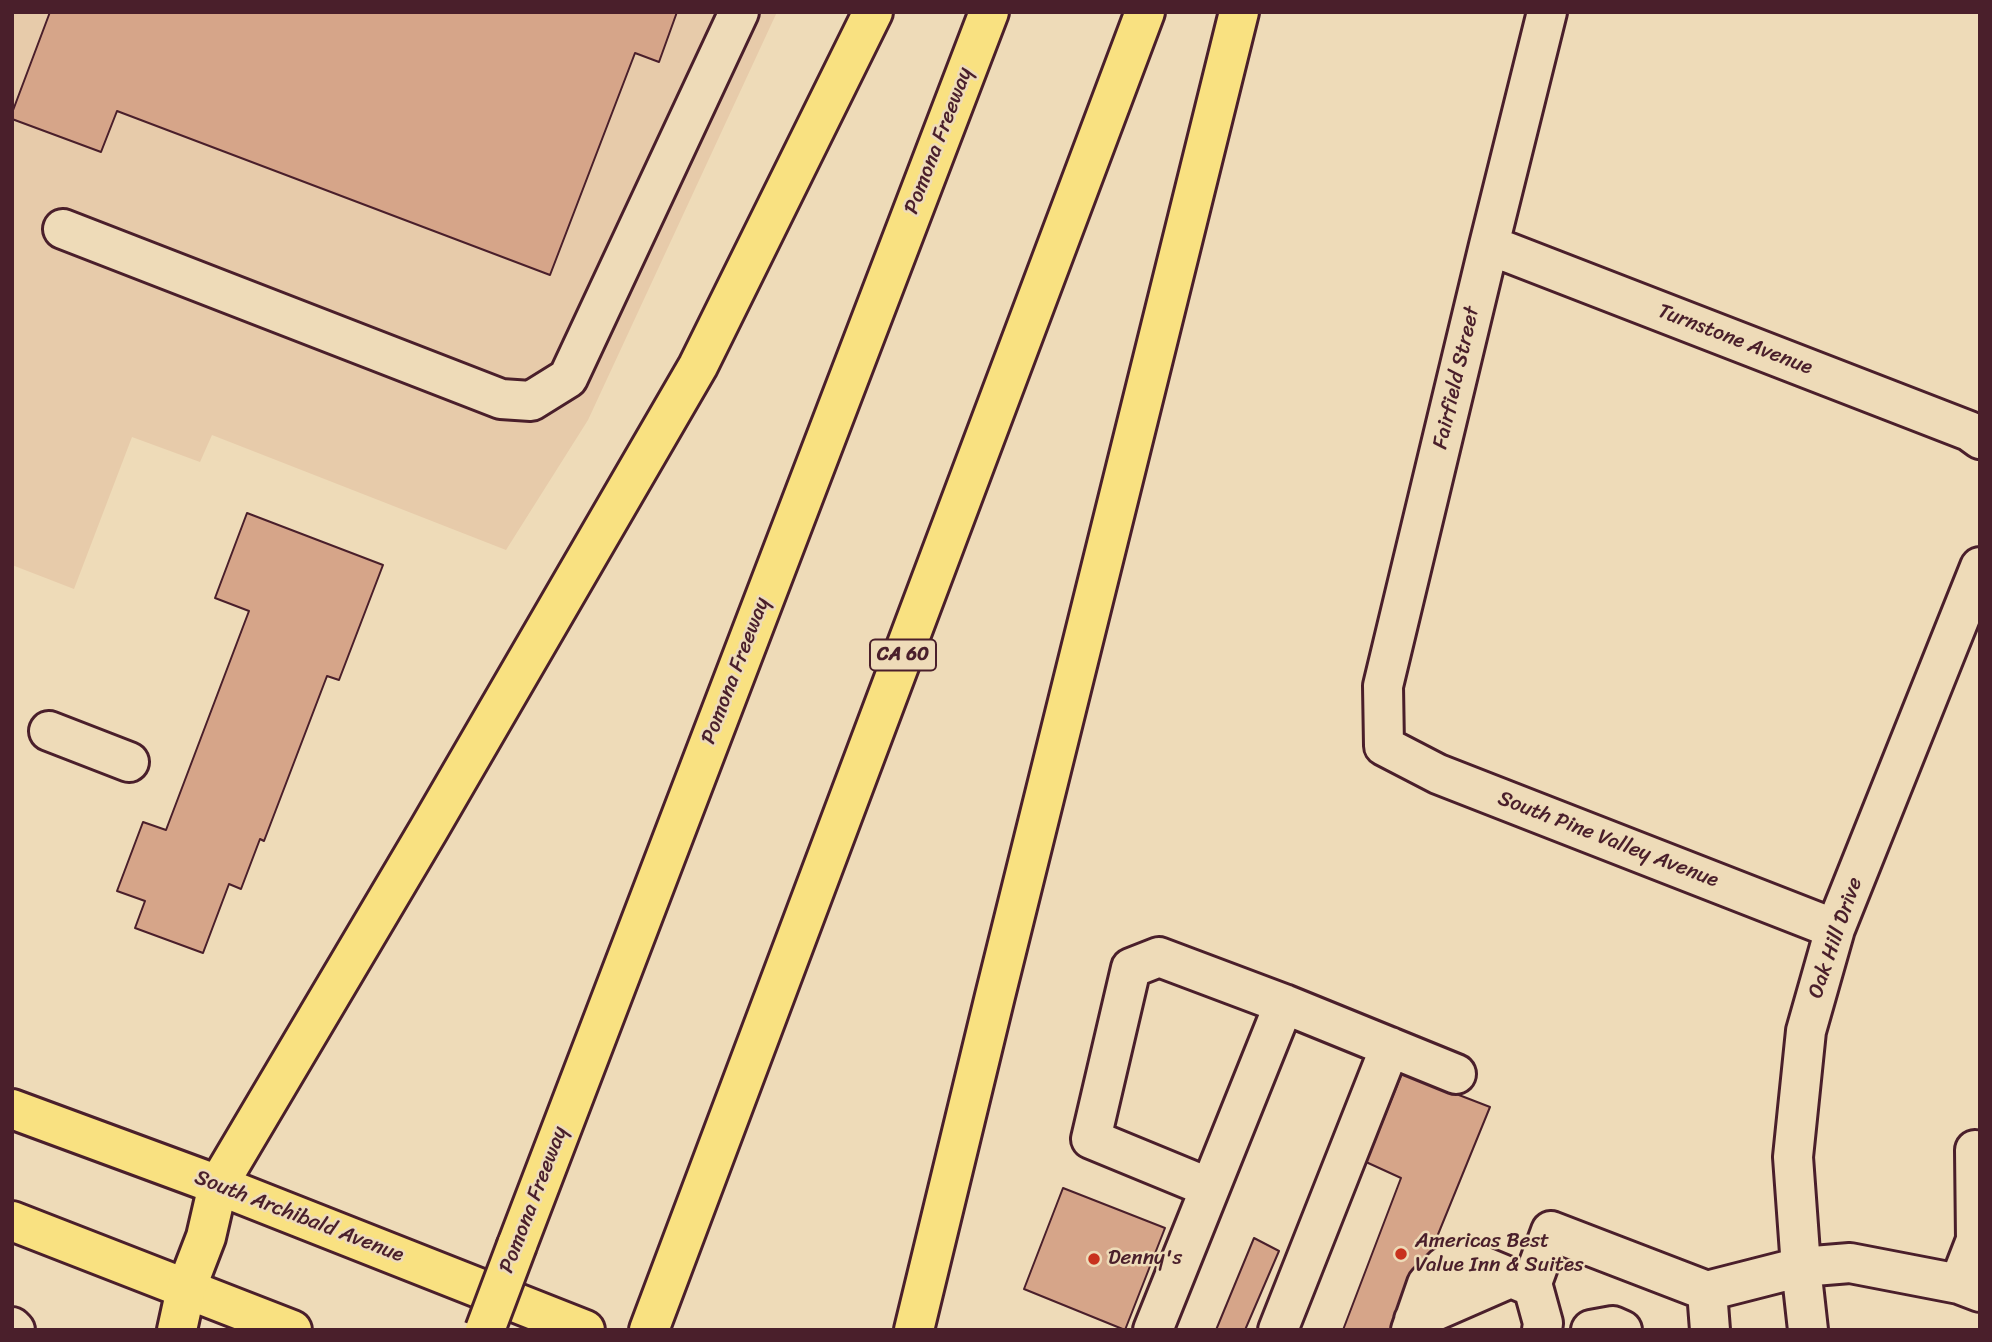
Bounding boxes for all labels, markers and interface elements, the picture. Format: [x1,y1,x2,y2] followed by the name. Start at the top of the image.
[899,64,979,218] street label: Pomona Freeway
[1654,299,1816,381] street label: Turnstone Avenue
[1428,304,1486,452] street label: Fairfield Street
[696,594,776,748] street label: Pomona Freeway
[870,640,936,670] road number: CA 60
[1494,786,1722,894] street label: South Pine Valley Avenue
[1804,874,1868,1002] street label: Oak Hill Drive
[494,1123,574,1277] street label: Pomona Freeway
[191,1165,407,1269] street label: South Archibald Avenue
[1415,1229,1584,1279] place label: Americas Best Value Inn & Suites
[1108,1246,1182,1272] place label: Denny's
[1393,1246,1409,1262] marker: Americas Best Value Inn & Suites
[1086,1251,1102,1267] marker: Denny's

